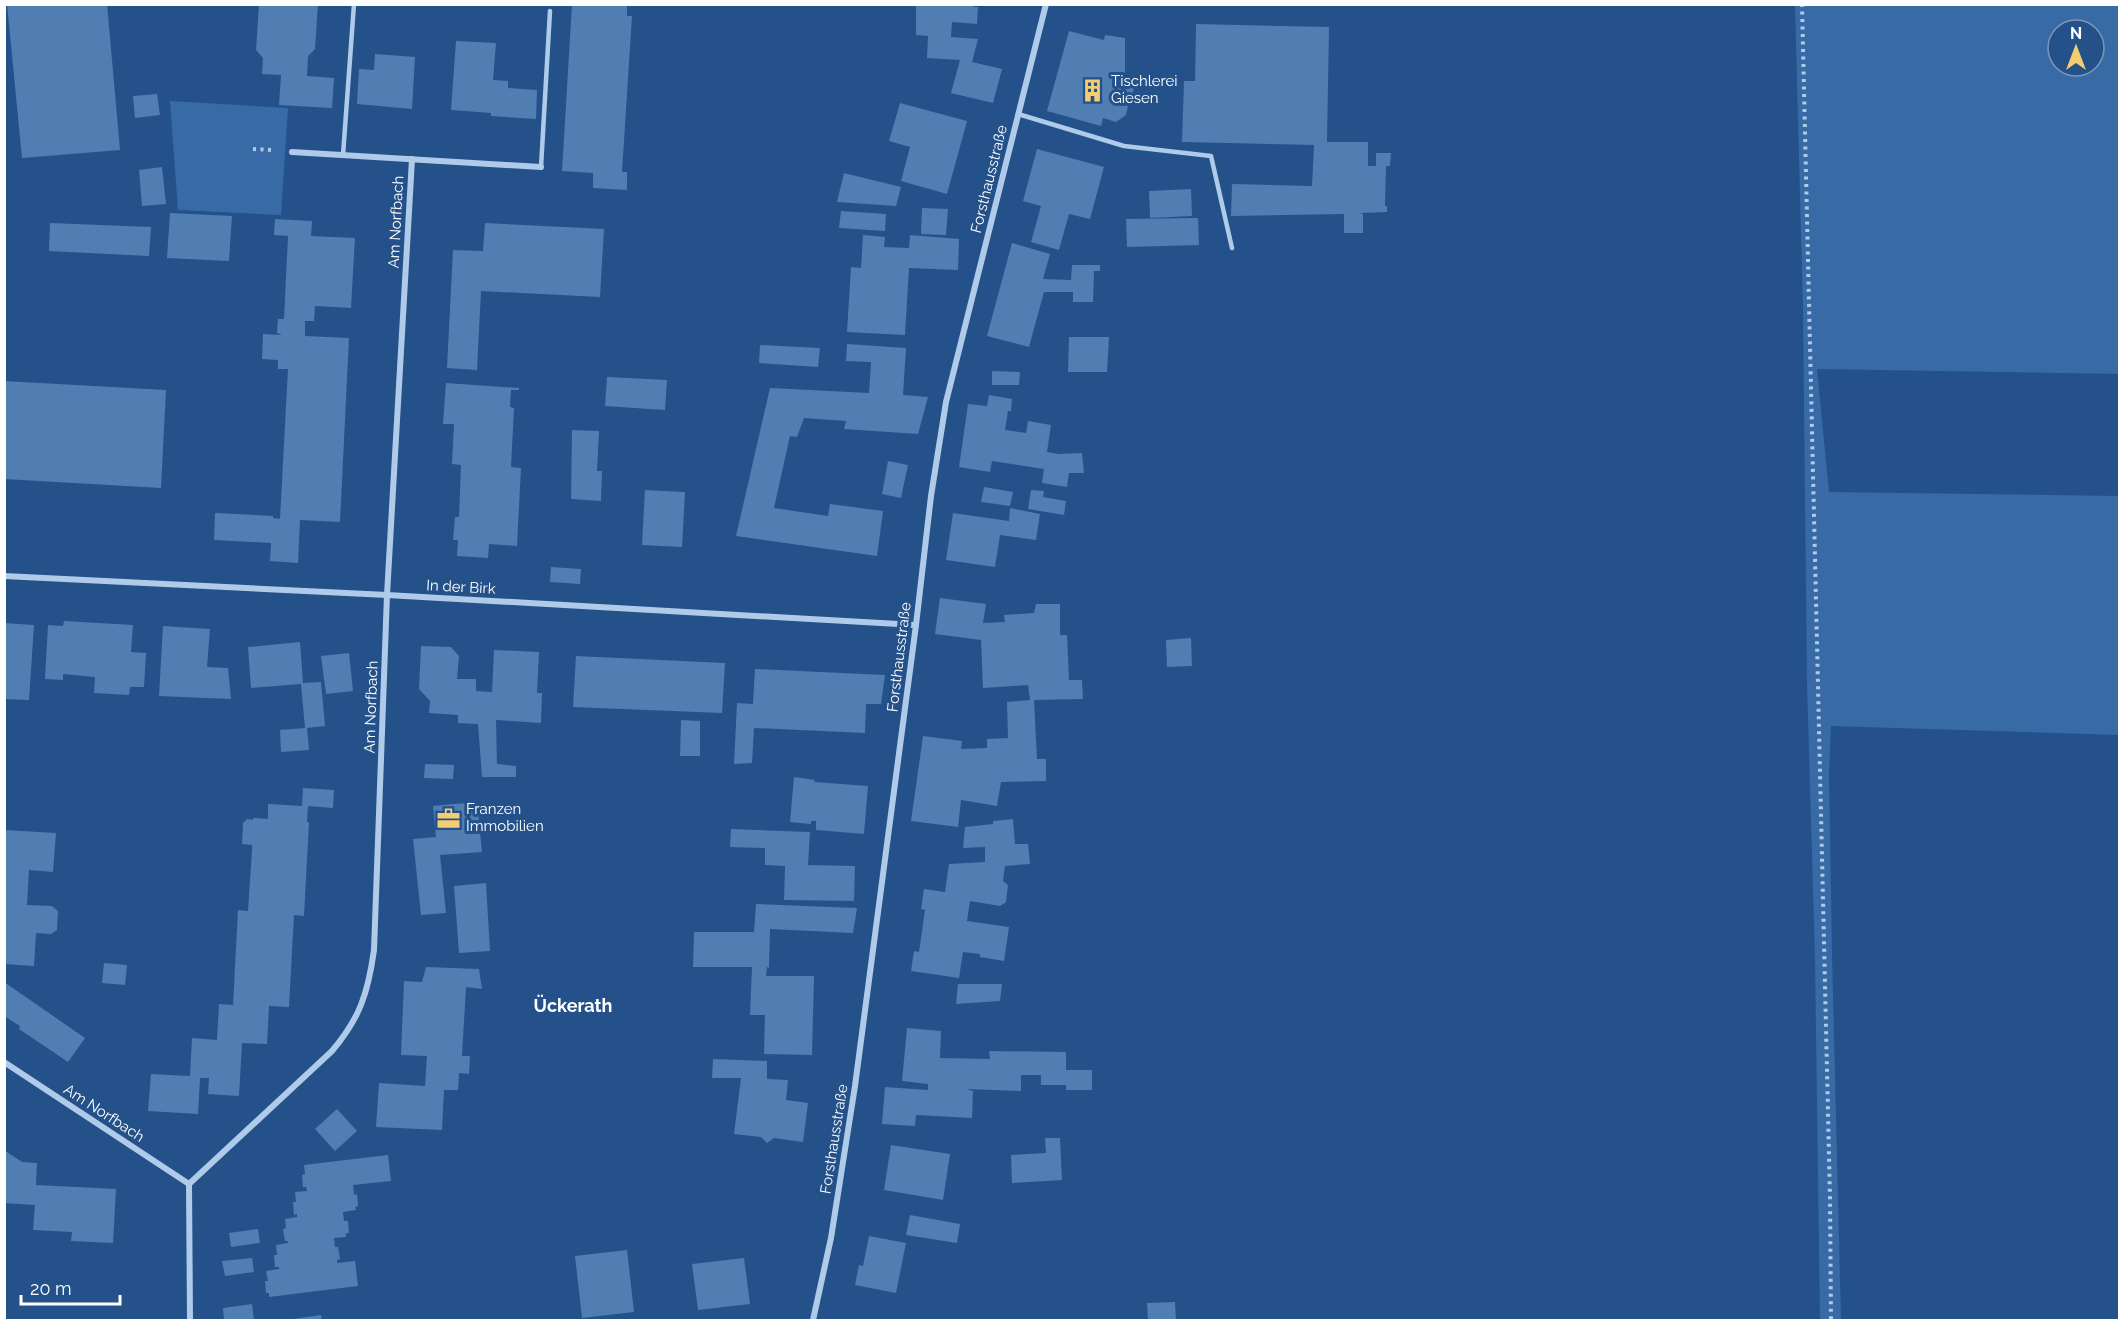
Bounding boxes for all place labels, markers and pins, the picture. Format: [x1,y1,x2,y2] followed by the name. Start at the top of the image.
[1111,72,1178,107] place label: Tischlerei Giesen
[1080,77,1106,103] building icon: Tischlerei Giesen
[466,800,544,835] place label: Franzen Immobilien
[435,805,461,831] office icon: Franzen Immobilien

